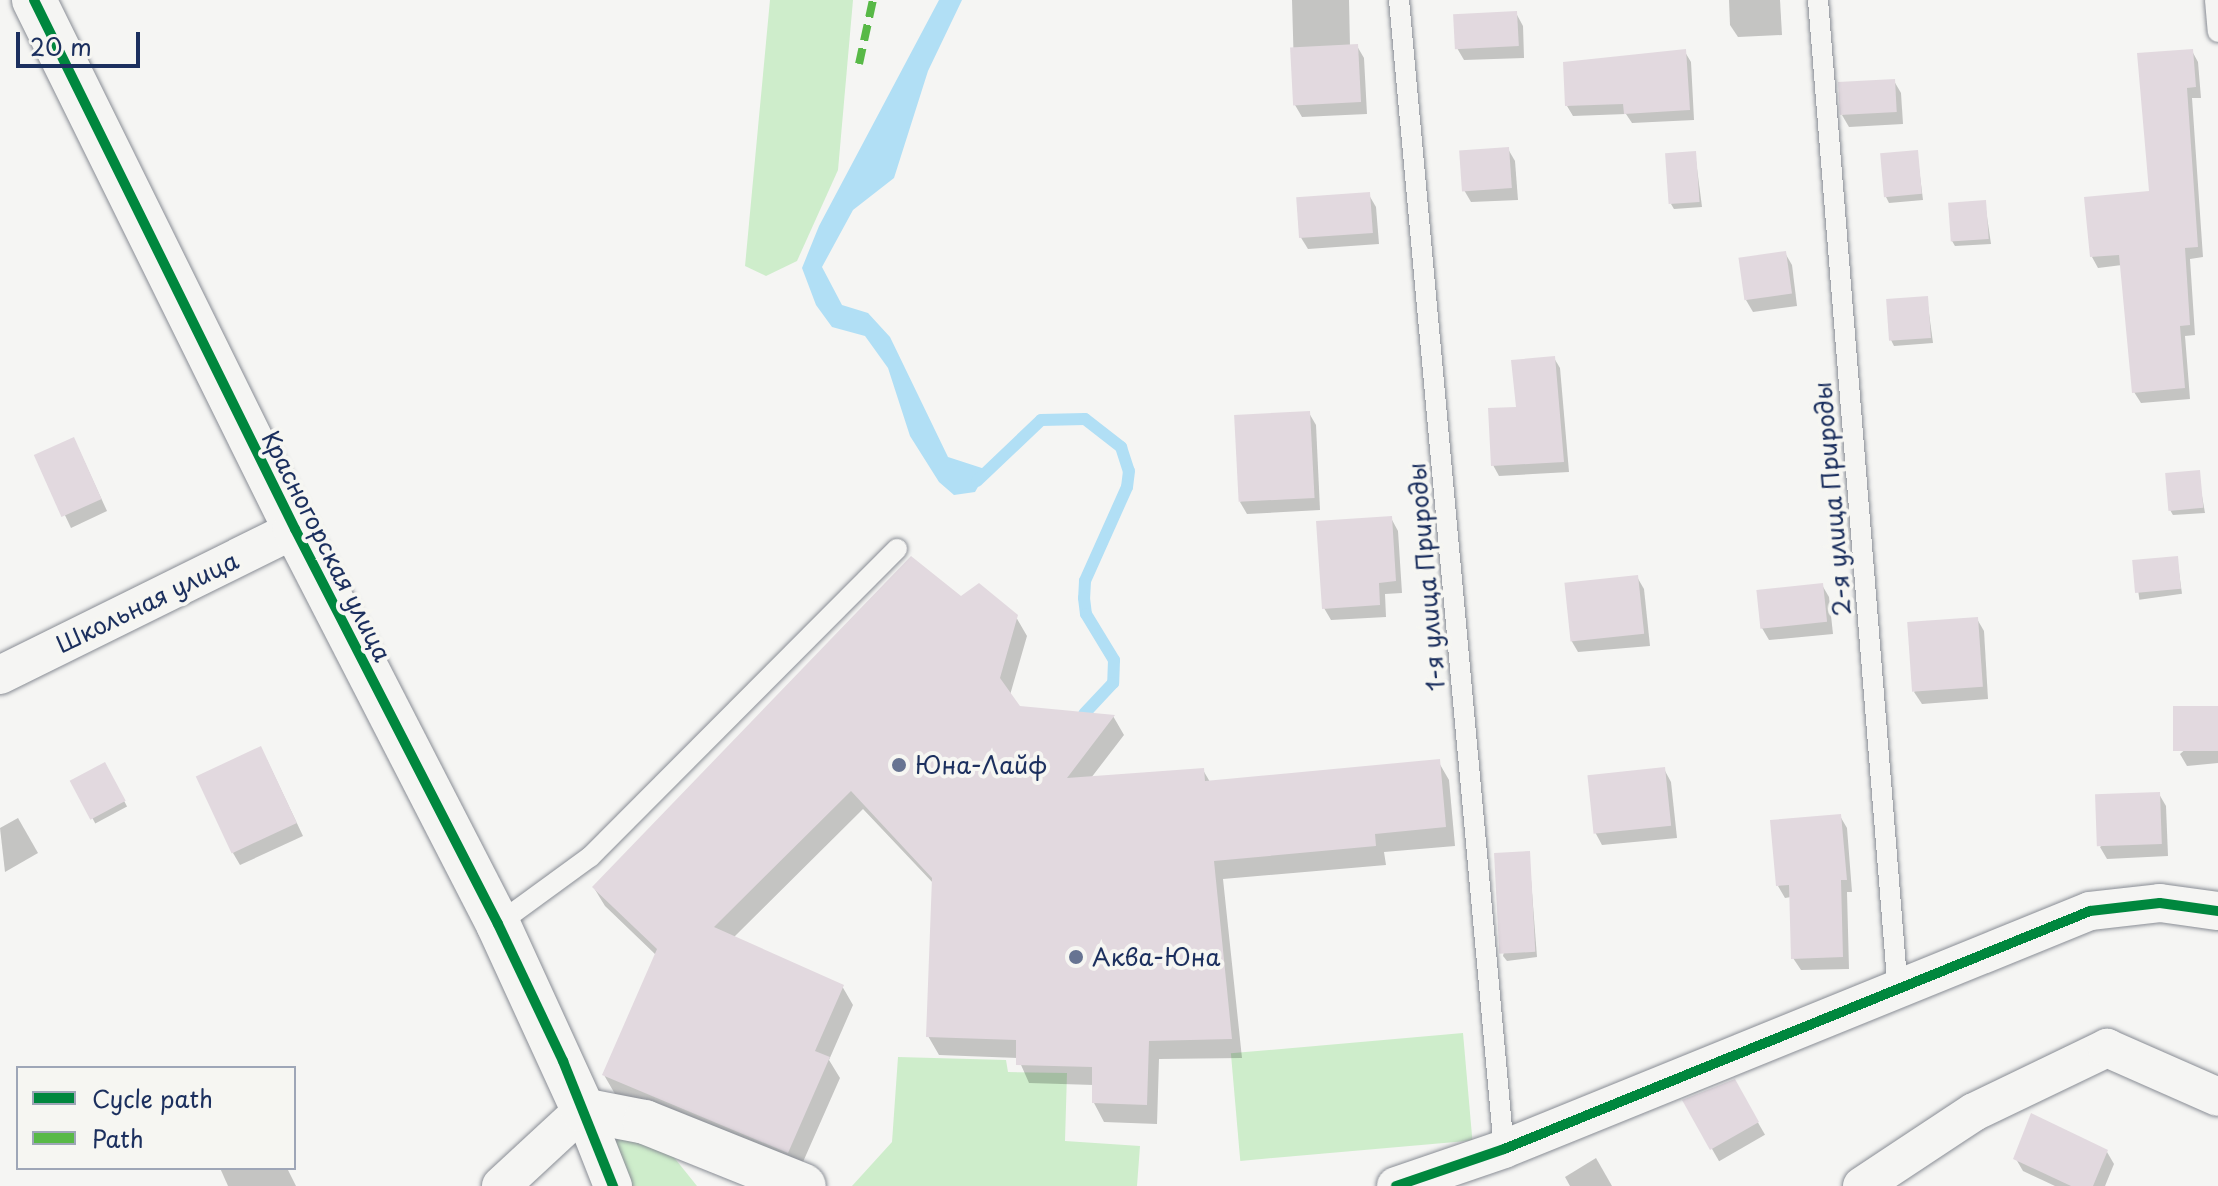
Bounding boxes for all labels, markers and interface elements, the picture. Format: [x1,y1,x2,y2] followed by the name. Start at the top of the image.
[20,16,144,66] scale bar
[30,28,92,64] text: 20 m
[1807,380,1857,618] street label: 2-я улица Природы
[256,425,398,667] street label: Красногорская улица
[1402,461,1450,693] street label: 1-я улица Природы
[50,545,244,659] street label: Школьная улица
[915,751,1047,779] place label: Юна-Лайф
[890,756,908,774] marker: Юна-Лайф
[1092,943,1220,971] place label: Аква-Юна
[1067,948,1085,966] marker: Аква-Юна
[16,1066,296,1170] legend
[92,1080,213,1116] text: Cycle path
[92,1120,144,1156] text: Path

